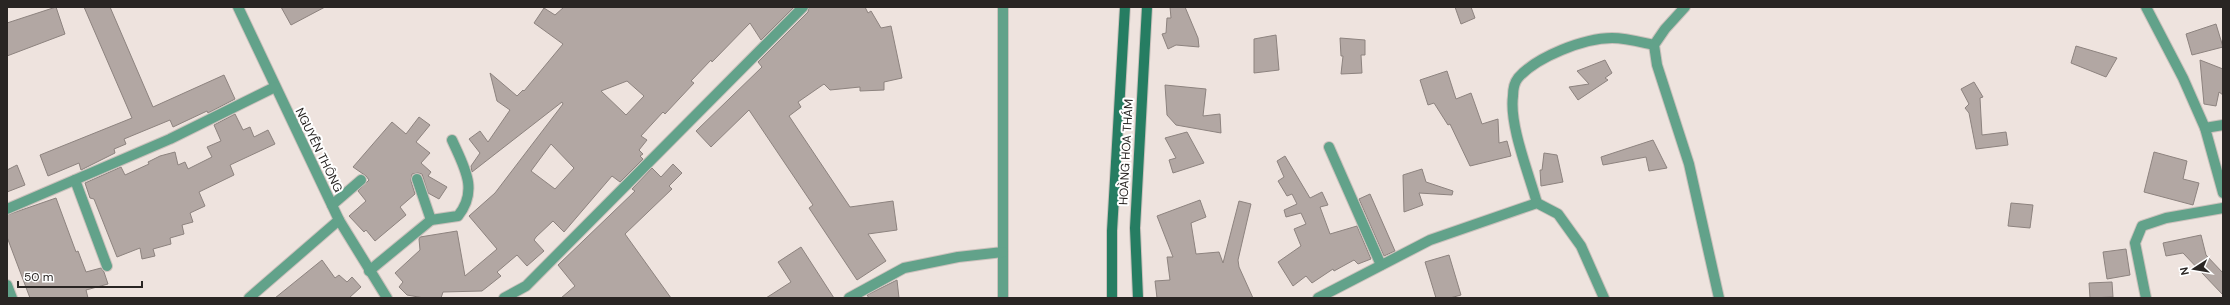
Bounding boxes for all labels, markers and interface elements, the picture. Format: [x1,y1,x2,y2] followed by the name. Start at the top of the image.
[1115,98,1137,206] street label: HOÀNG HOA THÁM
[292,105,346,195] street label: NGUYỄN THÔNG
[2174,249,2214,289] north arrow
[18,263,142,289] scale bar
[2177,266,2192,276] text: N
[24,269,53,285] text: 50 m

